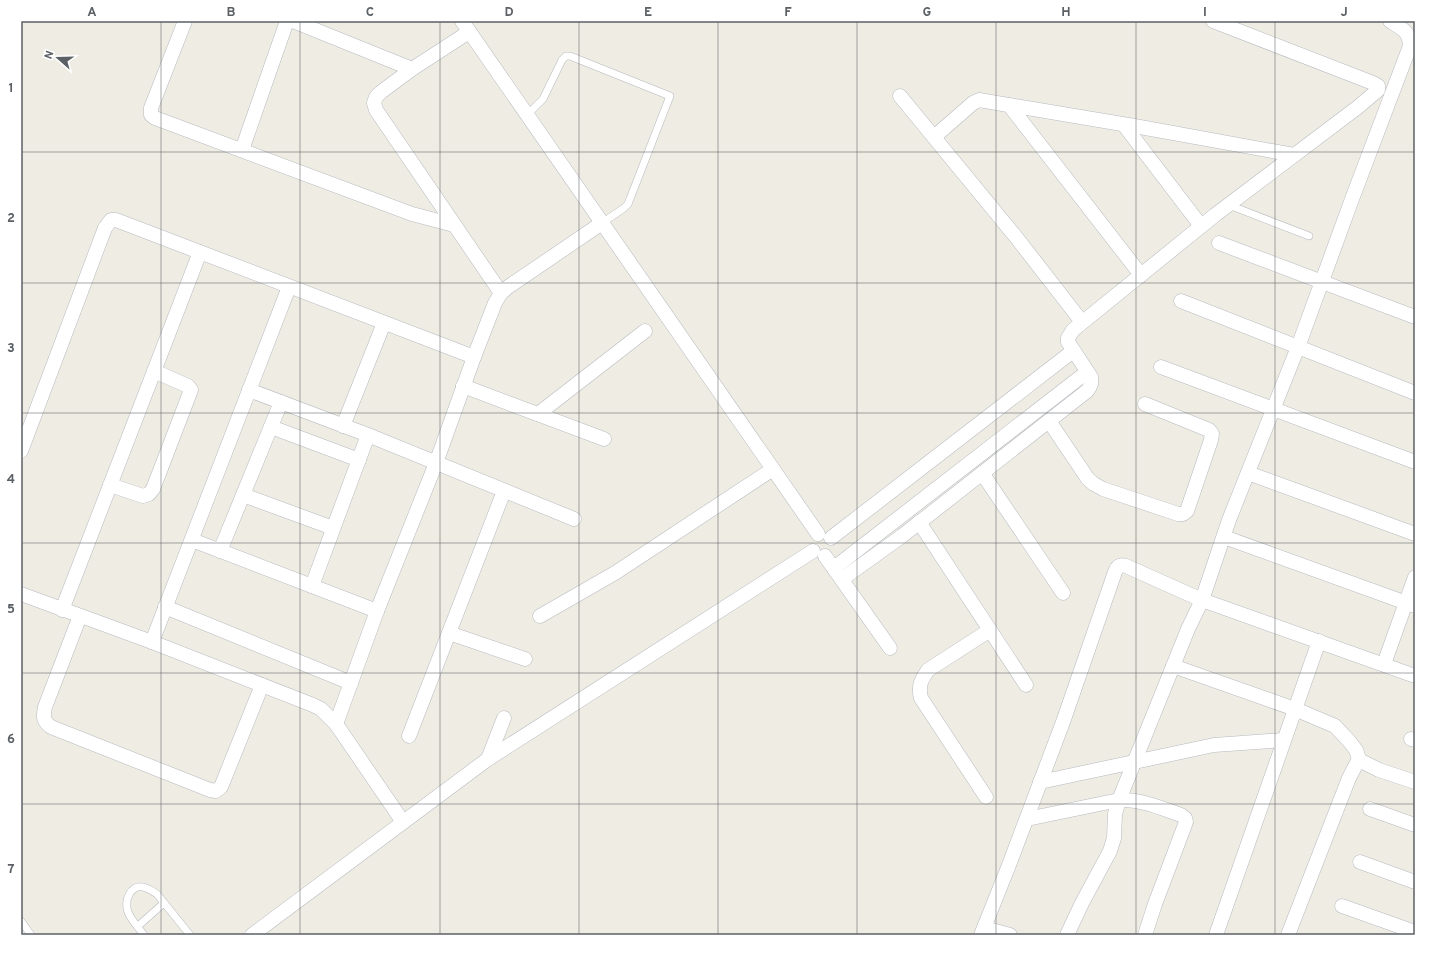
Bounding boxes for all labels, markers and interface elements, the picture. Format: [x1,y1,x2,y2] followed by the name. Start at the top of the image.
[87,5,97,21] text: A
[227,5,236,21] text: B
[366,5,374,21] text: C
[504,5,514,21] text: D
[644,5,652,21] text: E
[784,5,792,21] text: F
[923,5,932,21] text: G
[1061,5,1071,21] text: H
[1203,5,1207,21] text: I
[1340,5,1348,21] text: J
[38,38,78,78] north arrow
[42,49,57,61] text: N
[8,81,14,97] text: 1
[7,211,15,227] text: 2
[7,341,15,357] text: 3
[7,472,15,488] text: 4
[7,602,15,618] text: 5
[7,732,15,748] text: 6
[8,862,15,878] text: 7

